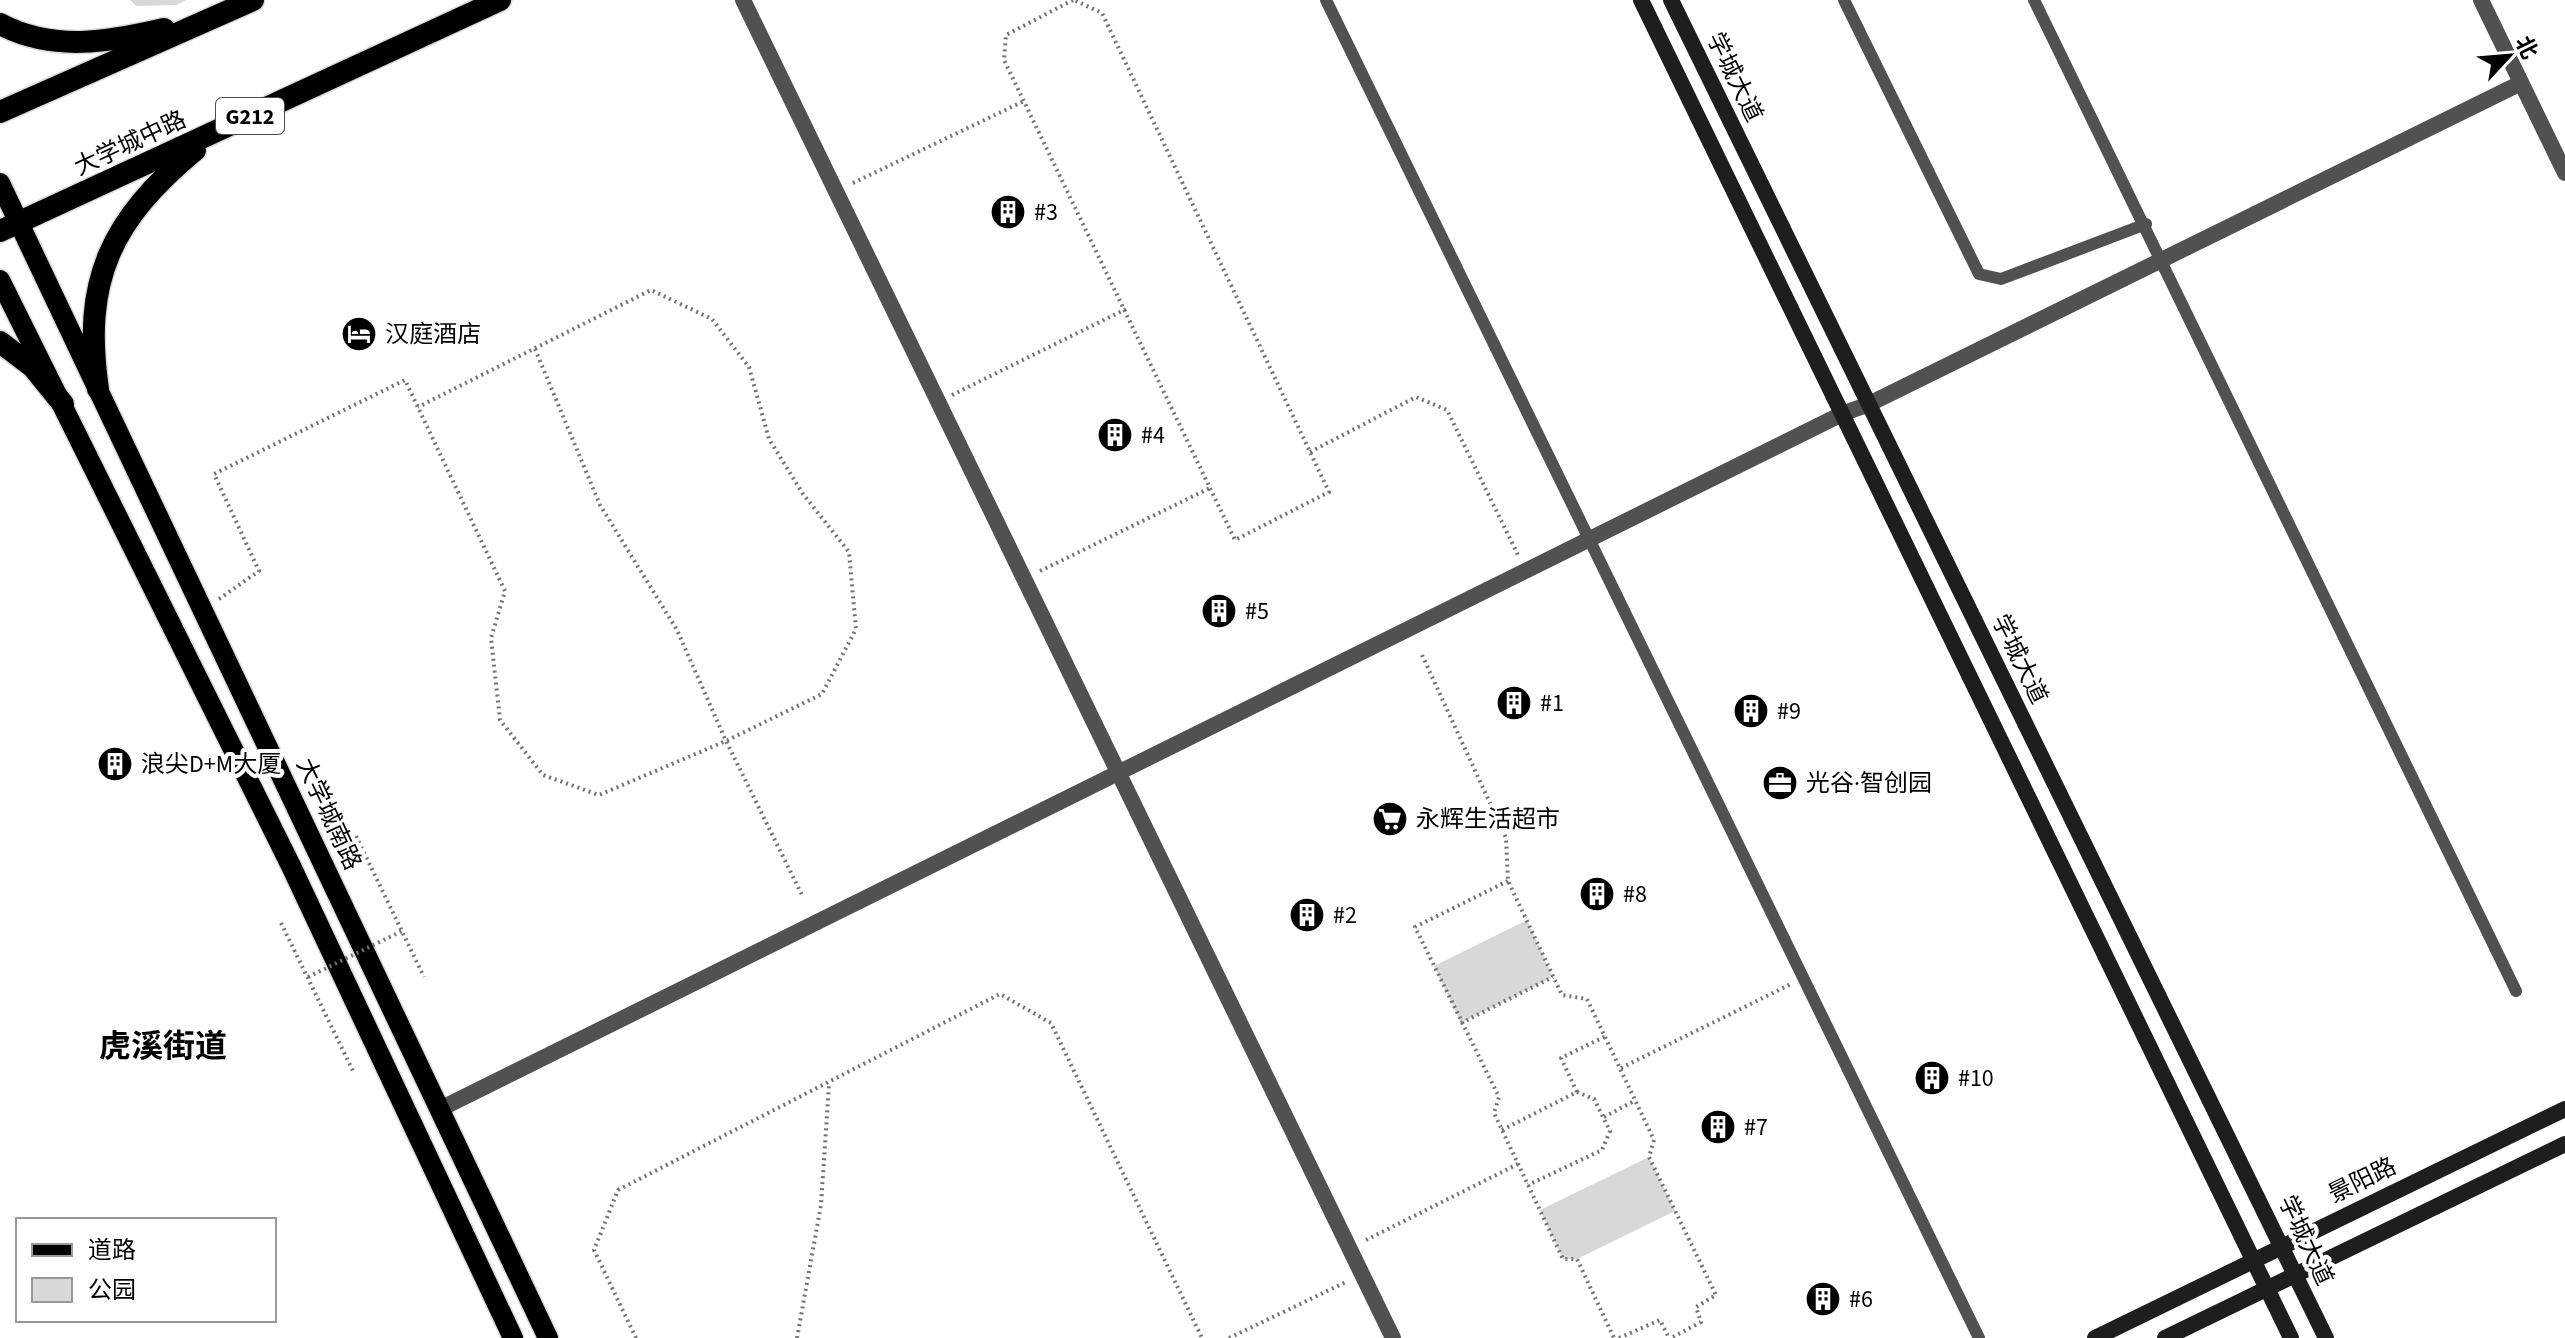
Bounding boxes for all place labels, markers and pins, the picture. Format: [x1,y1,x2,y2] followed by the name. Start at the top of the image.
[989,193,1027,231] building icon: #3
[1034,195,1058,230] place label: #3
[340,315,378,353] hotel icon: 汉庭酒店
[385,317,481,352] place label: 汉庭酒店
[1096,416,1134,454] building icon: #4
[1141,418,1165,453] place label: #4
[1200,592,1238,630] building icon: #5
[1245,594,1269,629] place label: #5
[1495,684,1533,722] building icon: #1
[1540,686,1564,721] place label: #1
[1732,692,1770,730] building icon: #9
[1777,694,1801,729] place label: #9
[96,745,134,783] building icon: 浪尖D+M大厦
[141,747,281,782] place label: 浪尖D+M大厦
[1761,764,1799,802] office icon: 光谷·智创园
[1806,766,1932,801] place label: 光谷·智创园
[1371,800,1409,838] supermarket icon: 永辉生活超市
[1416,802,1560,837] place label: 永辉生活超市
[1578,875,1616,913] building icon: #8
[1623,877,1647,912] place label: #8
[1288,896,1326,934] building icon: #2
[1333,898,1357,933] place label: #2
[1913,1059,1951,1097] building icon: #10
[1958,1061,1994,1096] place label: #10
[1699,1108,1737,1146] building icon: #7
[1744,1110,1768,1145] place label: #7
[1804,1280,1842,1318] building icon: #6
[1849,1282,1873,1317] place label: #6

